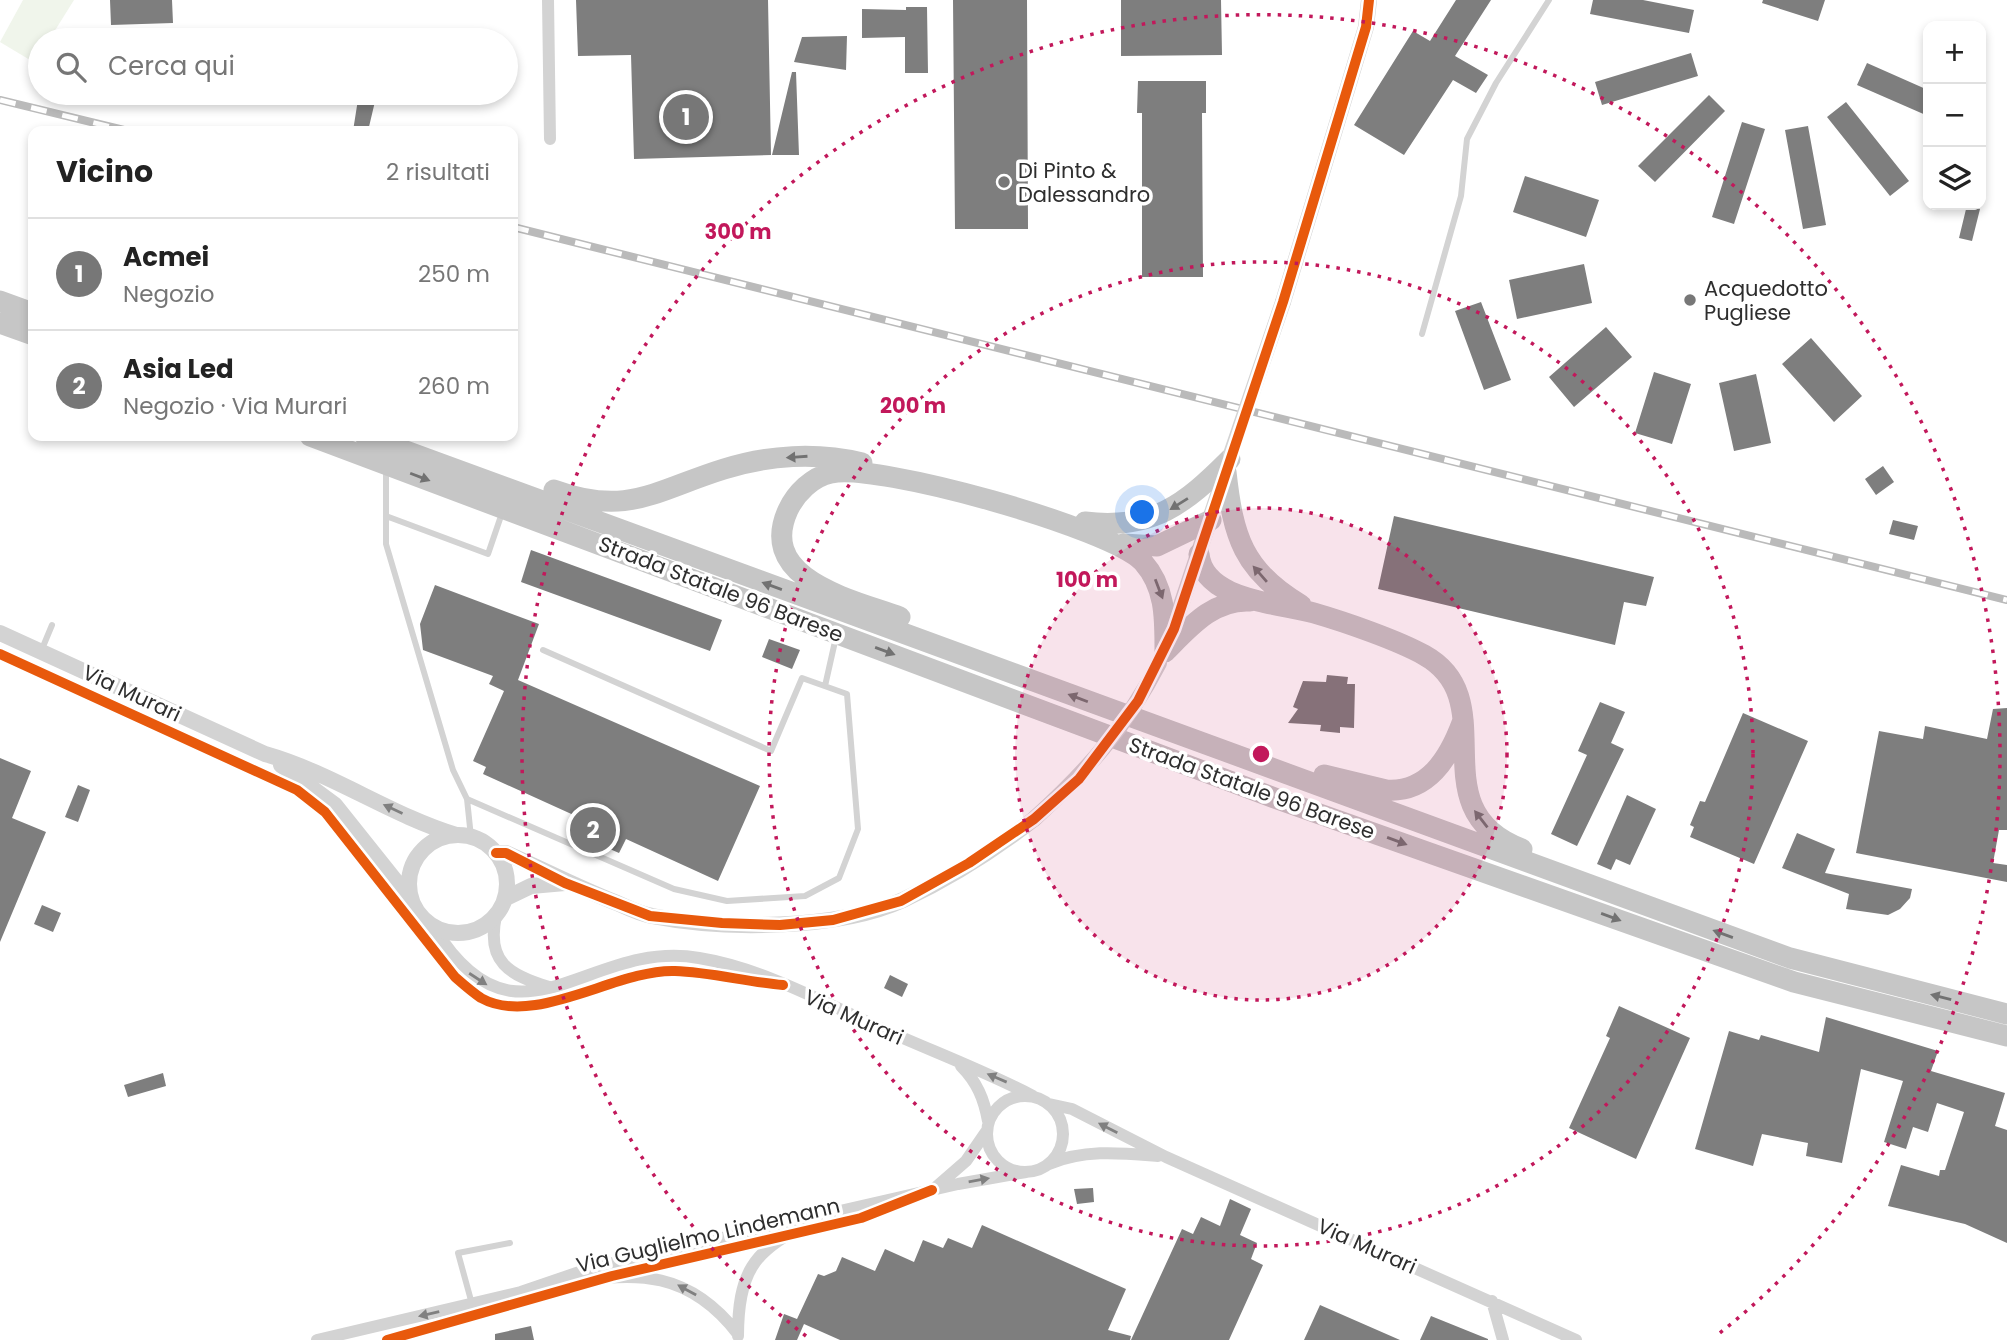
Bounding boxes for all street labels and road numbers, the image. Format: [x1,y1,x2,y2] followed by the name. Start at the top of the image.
[594,529,848,649] street label: Strada Statale 96 Barese
[78,658,186,728] street label: Via Murari
[1125,730,1379,846] street label: Strada Statale 96 Barese
[800,982,908,1052] street label: Via Murari
[573,1191,843,1279] street label: Via Guglielmo Lindemann
[1313,1211,1421,1281] street label: Via Murari

